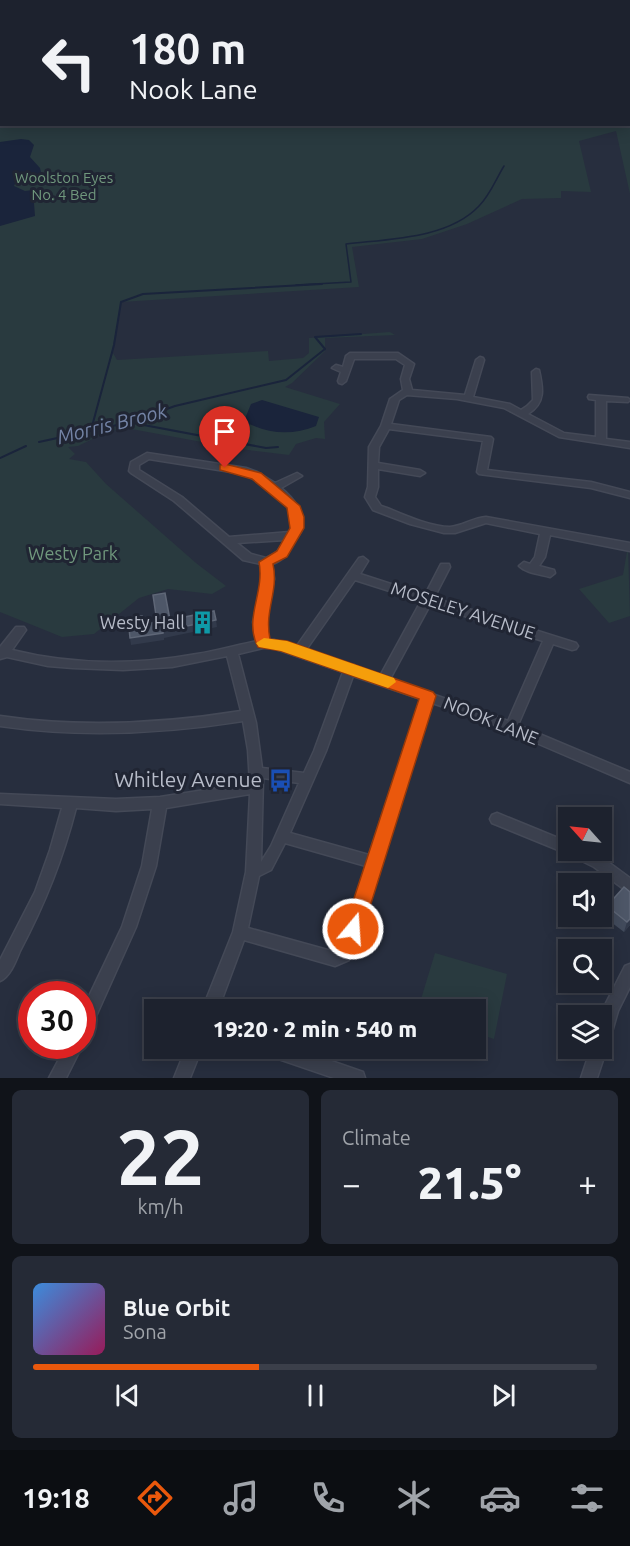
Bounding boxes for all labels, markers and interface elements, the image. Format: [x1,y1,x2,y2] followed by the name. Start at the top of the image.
[30,24,108,102] icon: left
[129,25,246,72] text: 180 m
[129,74,258,104] text: Nook Lane
[15,169,113,203] park label: Woolston Eyes No. 4 Bed
[54,399,170,448] water label: Morris Brook
[199,406,250,468] pin
[208,415,241,448] icon: arrive
[28,543,118,563] park label: Westy Park
[389,577,538,643] street label: MOSELEY AVENUE
[190,610,216,636] building icon: Westy Hall
[100,612,185,632] place label: Westy Hall
[441,692,542,748] street label: NOOK LANE
[114,767,262,791] place label: Whitley Avenue
[267,767,293,793] bus stop icon: Whitley Avenue
[558,807,612,861] north arrow
[558,807,612,1059] map controls
[558,873,612,927] button: sound
[321,897,385,961] position arrow
[558,939,612,993] button: search
[18,981,96,1059] speed limit sign: 30
[558,1005,612,1059] button: layers
[213,1016,417,1041] text: 19:20 · 2 min · 540 m
[117,1112,204,1200] text: 22
[342,1126,411,1149] text: Climate
[418,1157,521,1208] text: 21.5°
[342,1165,361,1202] text: −
[578,1165,597,1202] text: +
[137,1195,184,1218] text: km/h
[123,1295,230,1320] text: Blue Orbit
[123,1320,167,1343] text: Sona
[111,1379,144,1412] icon: previous
[299,1379,332,1412] icon: pause
[487,1379,520,1412] icon: next
[134,1477,176,1519] icon: directions
[220,1477,262,1519] icon: music
[307,1477,349,1519] icon: phone
[393,1477,435,1519] icon: climate
[479,1477,521,1519] icon: car
[566,1477,608,1519] icon: filters
[22,1483,90,1513] text: 19:18

